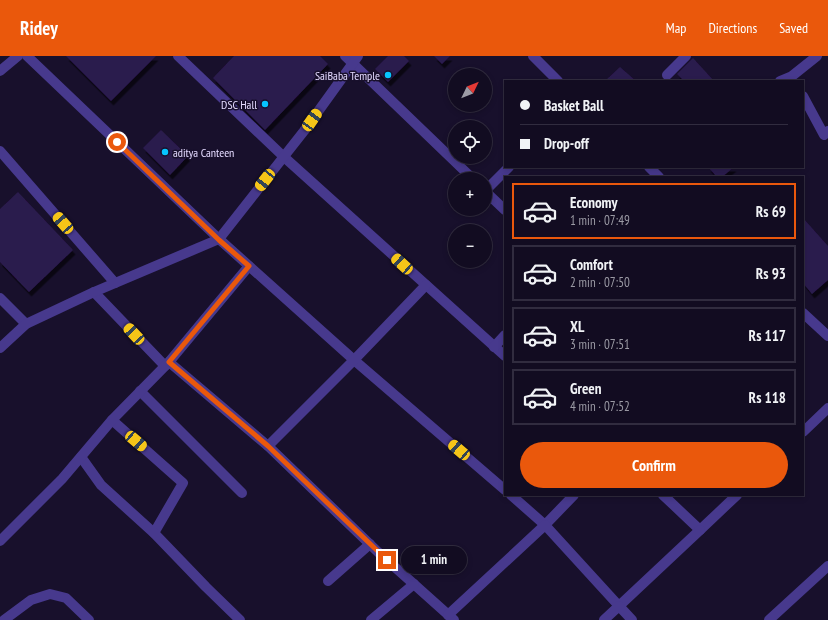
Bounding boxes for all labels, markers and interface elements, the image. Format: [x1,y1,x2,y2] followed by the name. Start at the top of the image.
[20,16,58,40] text: Ridey
[666,19,686,37] text: Map
[708,19,757,37] text: Directions
[779,19,808,37] text: Saved
[315,68,380,83] place label: SaiBaba Temple
[448,68,492,112] north arrow
[448,68,492,268] map controls
[383,70,393,80] marker: SaiBaba Temple
[544,96,604,115] text: Basket Ball
[221,97,257,112] place label: DSC Hall
[260,99,270,109] marker: DSC Hall
[300,107,324,133] car
[448,120,492,164] button: locate
[108,133,126,151] route start
[544,134,589,153] text: Drop-off
[173,145,234,160] place label: aditya Canteen
[160,147,170,157] marker: aditya Canteen
[253,167,277,193] car
[448,172,492,216] button: +
[522,193,558,229] icon: car
[570,193,618,212] text: Economy
[756,202,786,221] text: Rs 69
[51,210,75,236] car
[570,212,630,229] text: 1 min · 07:49
[448,224,492,268] button: −
[389,252,415,276] car
[522,255,558,291] icon: car
[570,255,613,274] text: Comfort
[756,264,786,283] text: Rs 93
[570,274,630,291] text: 2 min · 07:50
[522,317,558,353] icon: car
[570,317,584,336] text: XL
[121,321,147,347] car
[749,326,786,345] text: Rs 117
[570,336,630,353] text: 3 min · 07:51
[522,379,558,415] icon: car
[570,379,602,398] text: Green
[749,388,786,407] text: Rs 118
[570,398,630,415] text: 4 min · 07:52
[123,429,149,453] car
[446,438,472,462] car
[520,442,788,488] button: Confirm
[401,546,467,574] callout: 1 min
[378,551,396,569] route end
[421,551,447,568] text: 1 min

